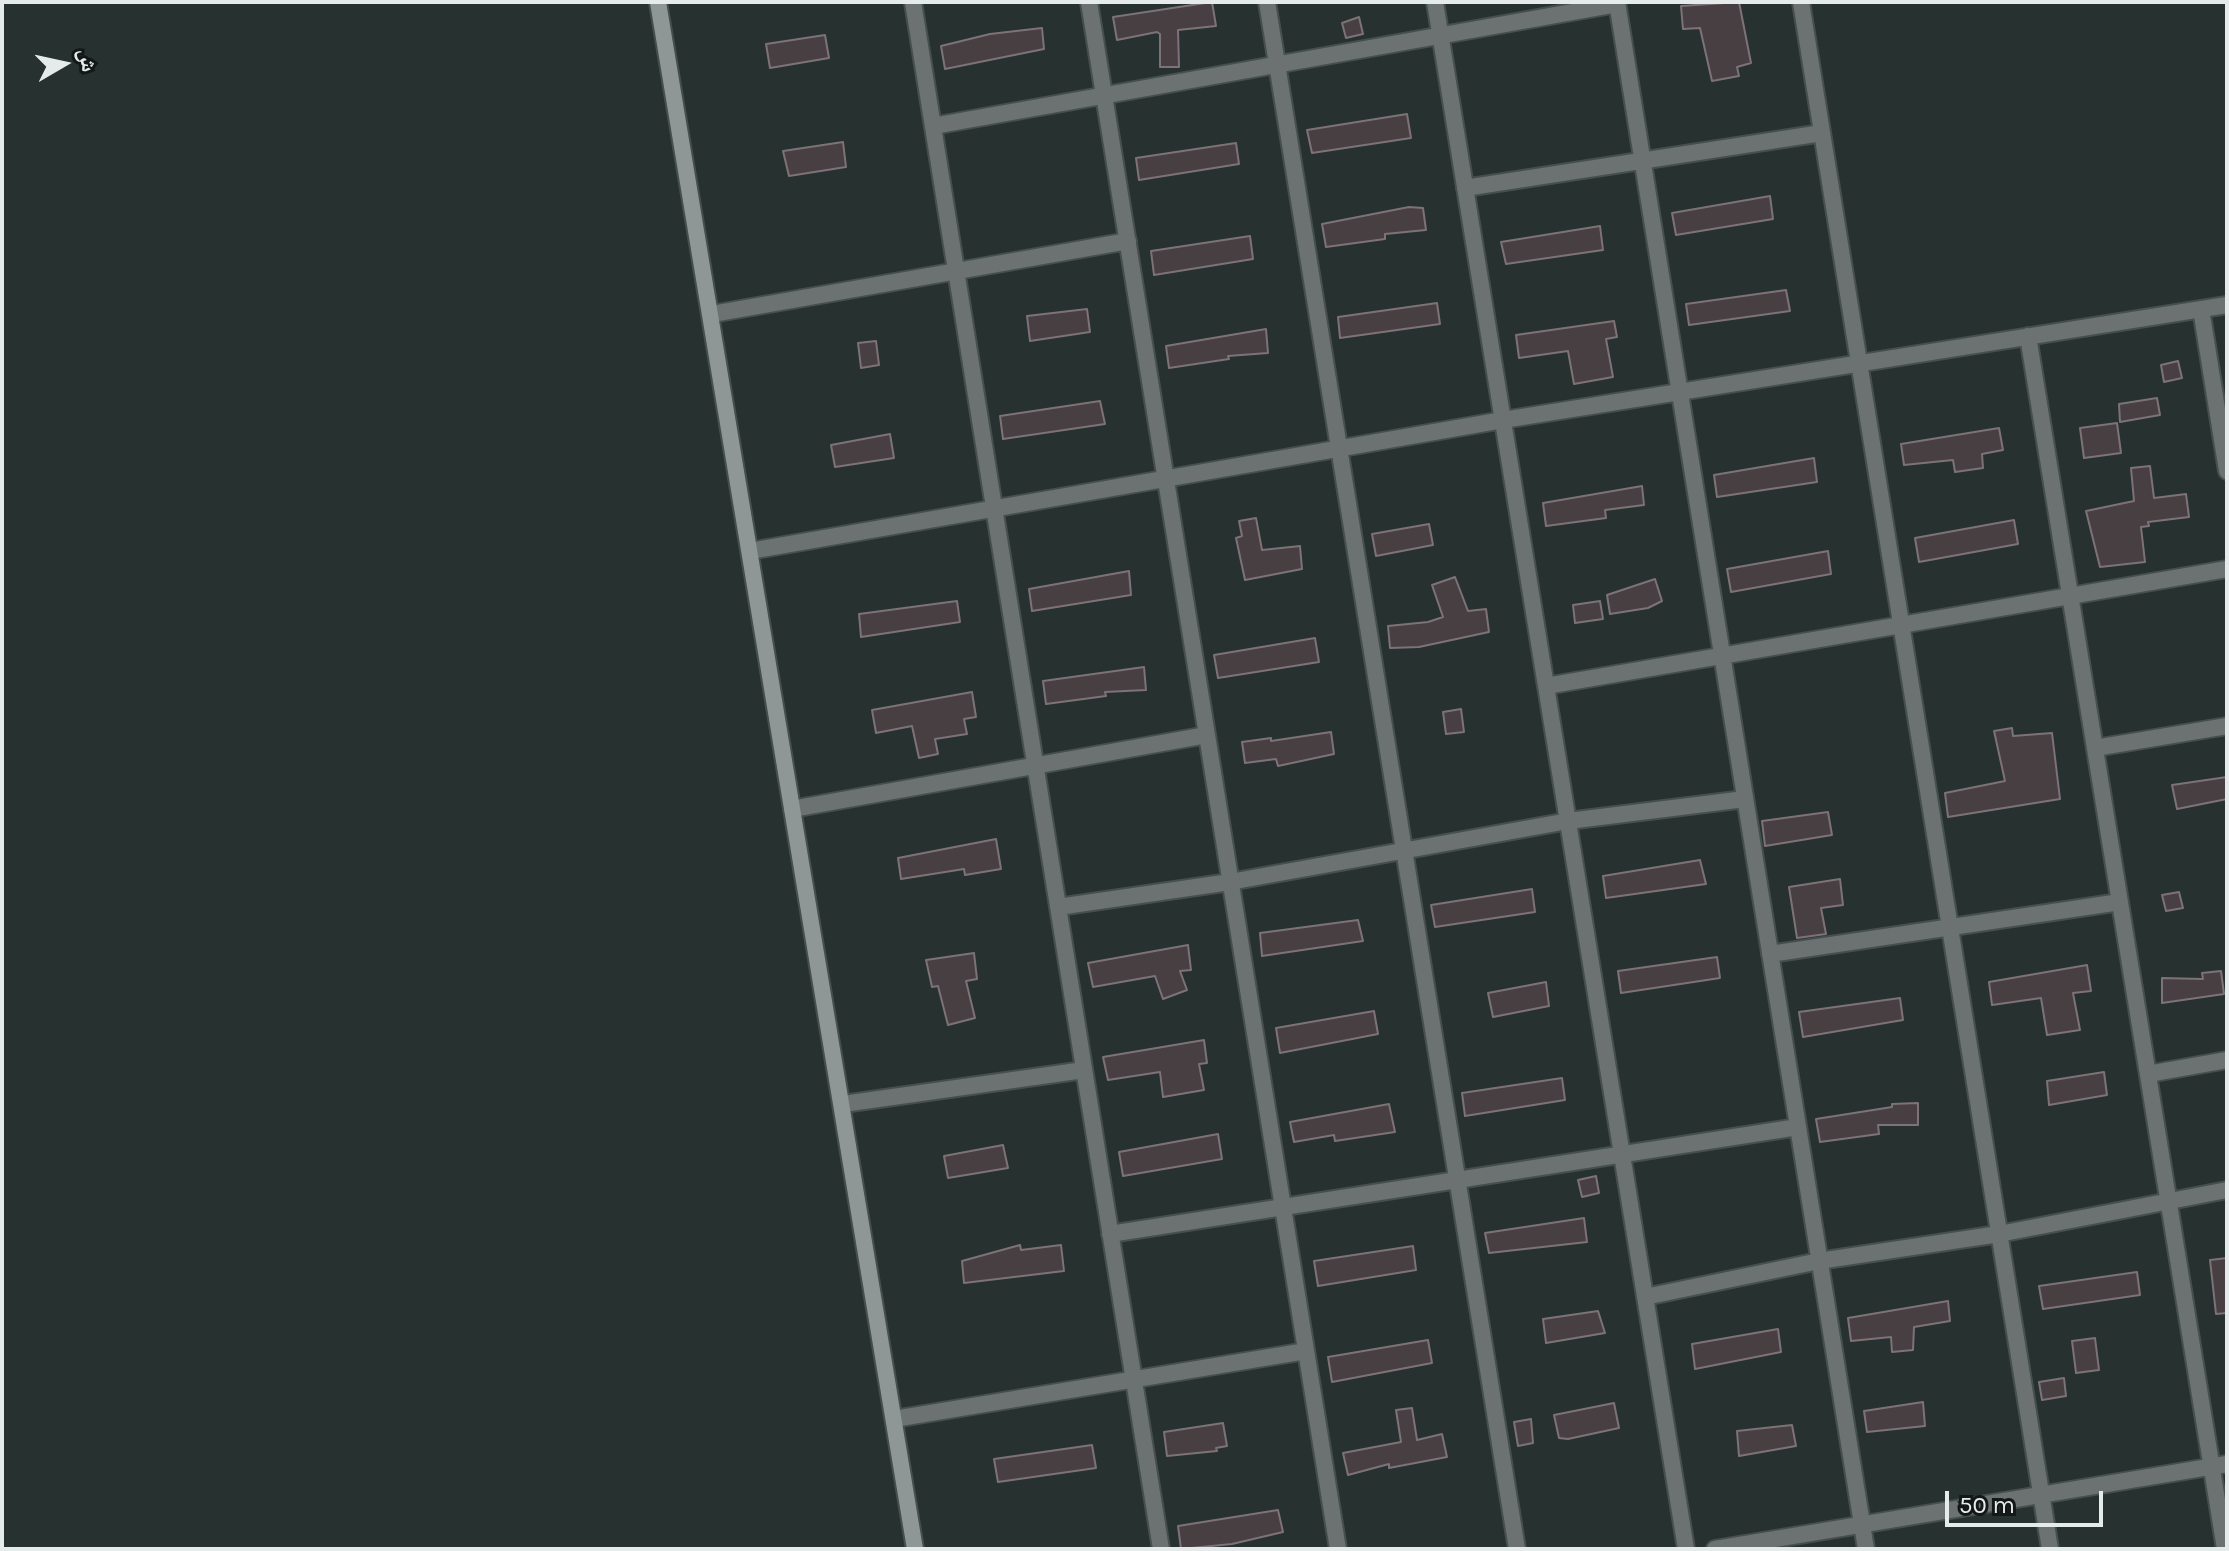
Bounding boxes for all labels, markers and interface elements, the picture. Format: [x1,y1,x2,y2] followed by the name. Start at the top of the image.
[24,24,104,104] north arrow
[73,47,102,74] text: ش
[1949,1475,2107,1525] scale bar
[1959,1491,2015,1519] text: 50 m

